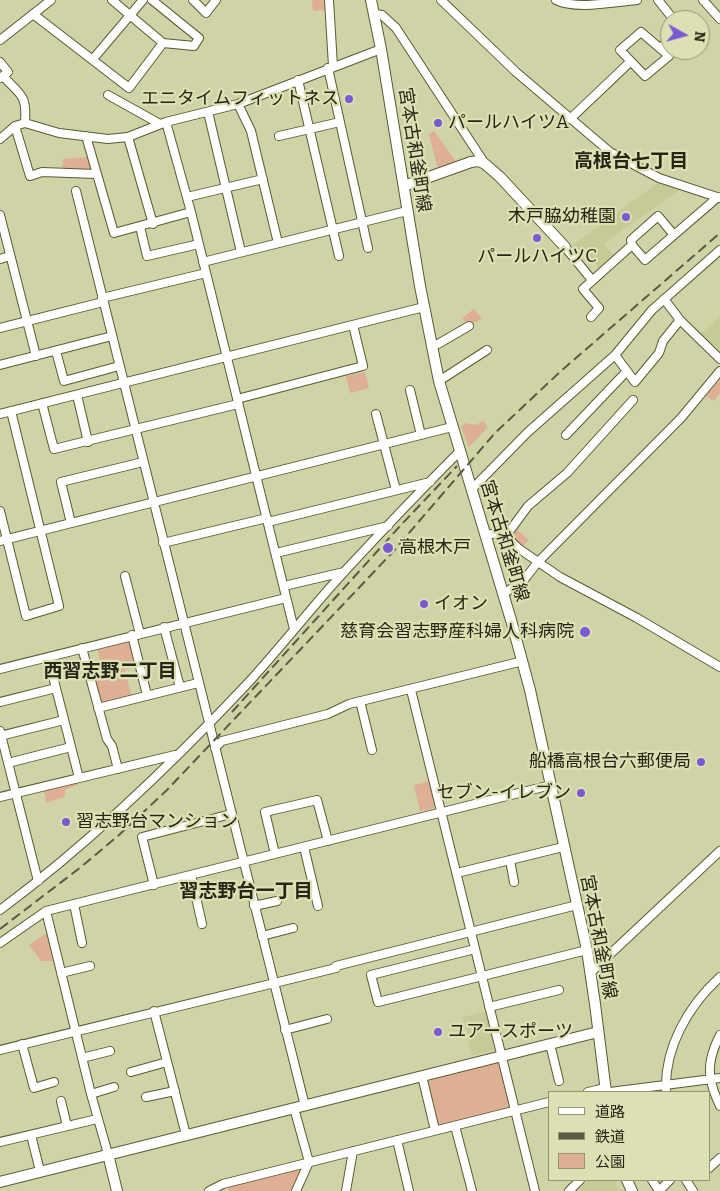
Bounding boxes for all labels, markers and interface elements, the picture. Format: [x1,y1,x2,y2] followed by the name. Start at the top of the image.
[660,10,710,60] north arrow
[690,30,708,43] text: N
[393,86,435,214] street label: 宮本古和釜町線
[141,88,339,110] place label: エニタイムフィットネス
[343,93,355,105] marker: エニタイムフィットネス
[448,112,569,134] place label: パールハイツA
[432,117,444,129] marker: パールハイツA
[574,151,688,173] district label: 高根台七丁目
[508,206,616,228] place label: 木戸脇幼稚園
[620,211,632,223] marker: 木戸脇幼稚園
[531,232,543,244] marker: パールハイツC
[477,246,597,268] place label: パールハイツC
[475,478,533,604] street label: 宮本古和釜町線
[399,537,471,559] place label: 高根木戸
[381,541,395,555] marker: 高根木戸
[434,593,488,615] place label: イオン
[418,598,430,610] marker: イオン
[340,621,574,643] place label: 慈育会習志野産科婦人科病院
[578,625,592,639] marker: 慈育会習志野産科婦人科病院
[44,661,176,683] district label: 西習志野二丁目
[529,751,691,773] place label: 船橋高根台六郵便局
[695,756,707,768] marker: 船橋高根台六郵便局
[437,782,571,804] place label: セブン-イレブン
[575,787,587,799] marker: セブン-イレブン
[76,811,238,833] place label: 習志野台マンション
[60,816,72,828] marker: 習志野台マンション
[575,873,621,1001] street label: 宮本古和釜町線
[180,881,312,903] district label: 習志野台一丁目
[448,1021,573,1043] place label: ユアースポーツ
[432,1026,444,1038] marker: ユアースポーツ
[548,1091,710,1181] legend
[595,1103,625,1121] text: 道路
[595,1128,625,1146] text: 鉄道
[595,1153,625,1171] text: 公園

